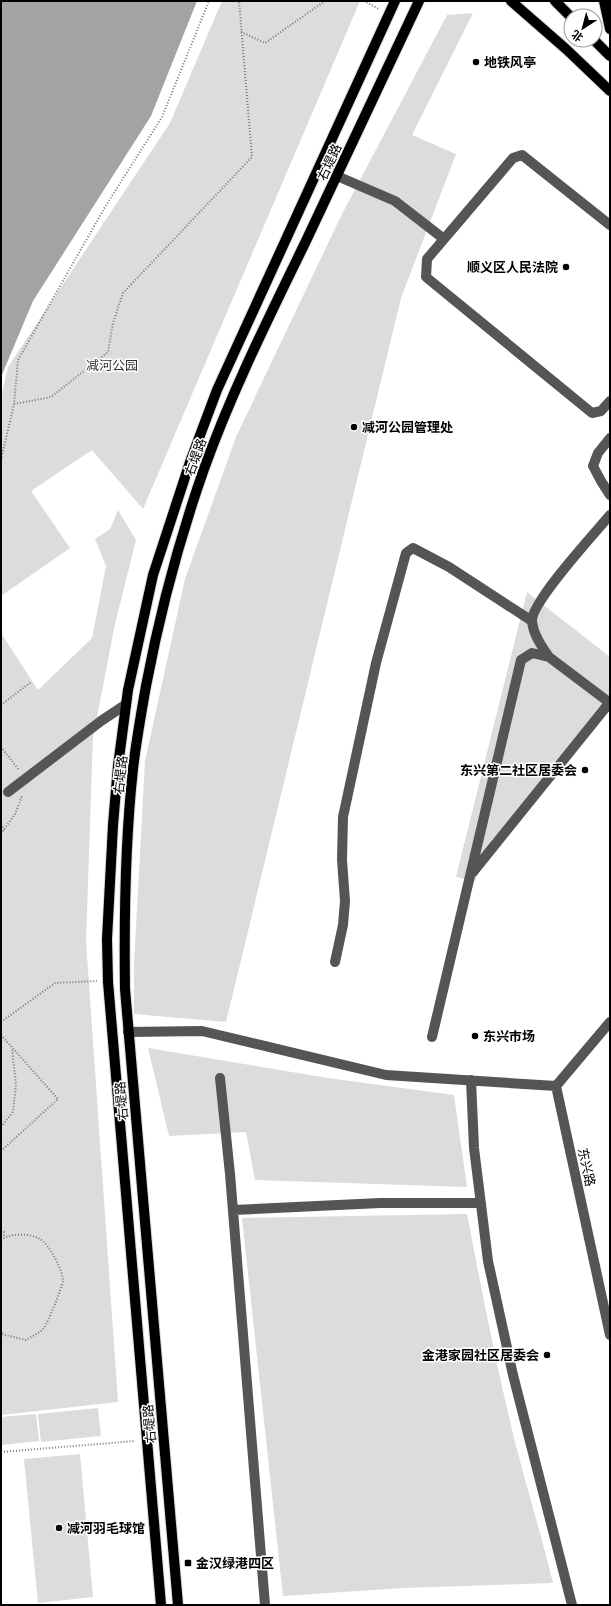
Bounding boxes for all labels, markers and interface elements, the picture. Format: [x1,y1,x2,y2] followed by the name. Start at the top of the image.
[563,8,603,48] north arrow
[569,27,586,45] text: 北
[484,54,536,71] place label: 地铁风亭
[471,57,481,67] marker: 地铁风亭
[314,141,345,183] street label: 右堤路
[467,259,558,276] place label: 顺义区人民法院
[561,262,571,272] marker: 顺义区人民法院
[86,357,138,374] park label: 减河公园
[362,419,453,436] place label: 减河公园管理处
[349,422,359,432] marker: 减河公园管理处
[181,436,210,478] street label: 右堤路
[110,755,131,795] street label: 右堤路
[460,762,577,779] place label: 东兴第二社区居委会
[580,765,590,775] marker: 东兴第二社区居委会
[483,1028,535,1045] place label: 东兴市场
[470,1031,480,1041] marker: 东兴市场
[111,1081,132,1121] street label: 右堤路
[574,1146,599,1188] street label: 东兴路
[422,1347,539,1364] place label: 金港家园社区居委会
[542,1350,552,1360] marker: 金港家园社区居委会
[139,1404,160,1444] street label: 右堤路
[67,1520,145,1537] place label: 减河羽毛球馆
[54,1523,64,1533] marker: 减河羽毛球馆
[196,1555,274,1572] place label: 金汉绿港四区
[183,1558,193,1568] marker: 金汉绿港四区

